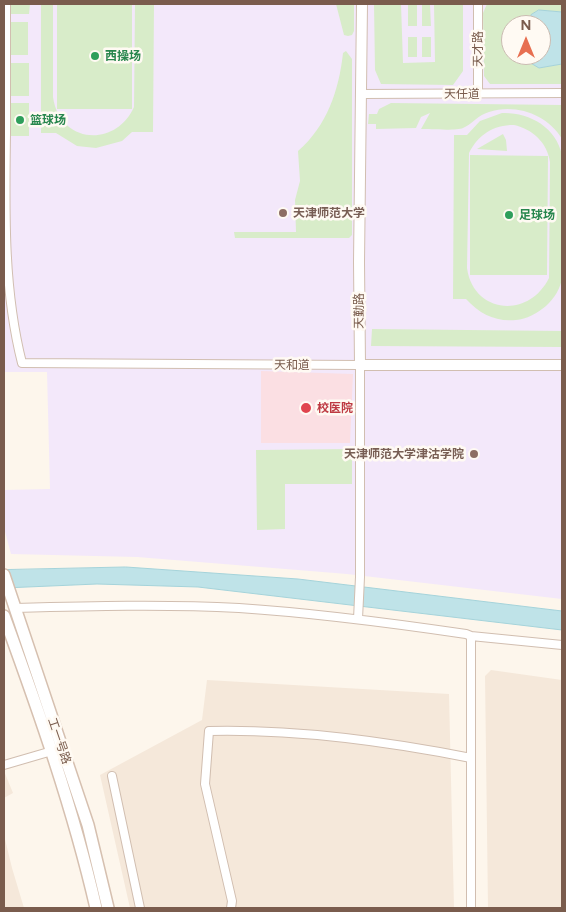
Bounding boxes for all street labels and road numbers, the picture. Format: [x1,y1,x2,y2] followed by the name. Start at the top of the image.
[471,31,485,67] street label: 天才路
[444,87,480,101] street label: 天任道
[352,293,366,329] street label: 天勤路
[274,358,310,372] street label: 天和道
[44,716,74,766] street label: 工一号路

